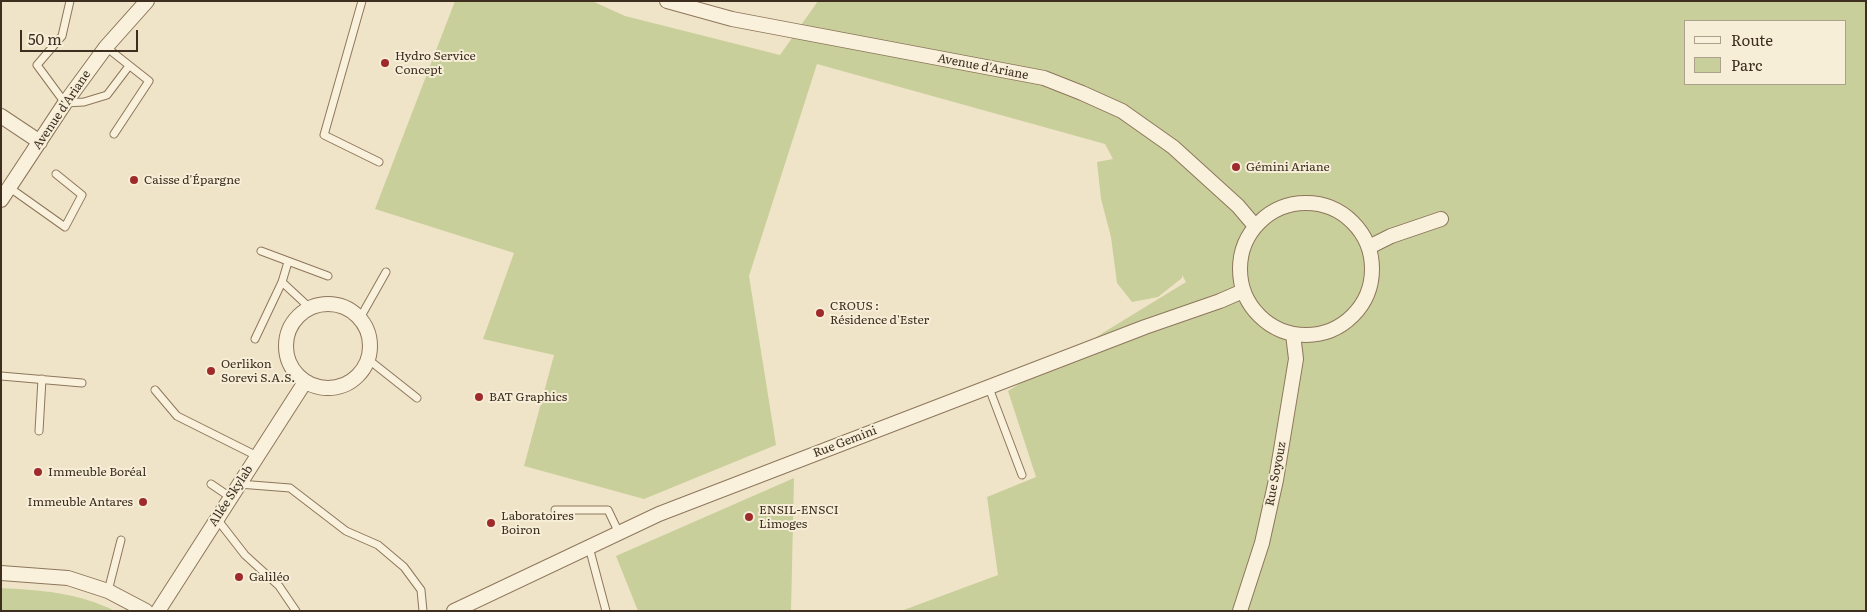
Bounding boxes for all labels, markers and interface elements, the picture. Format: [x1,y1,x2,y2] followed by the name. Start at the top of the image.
[22,20,140,52] scale bar
[1684,20,1847,85] legend
[28,27,62,50] text: 50 m
[1731,28,1773,51] text: Route
[395,49,476,77] place label: Hydro Service Concept
[936,51,1030,83] street label: Avenue d'Ariane
[1731,53,1762,76] text: Parc
[379,57,391,69] marker: Hydro Service Concept
[30,68,94,152] street label: Avenue d'Ariane
[1246,160,1330,174] place label: Gémini Ariane
[1230,161,1242,173] marker: Gémini Ariane
[144,173,240,187] place label: Caisse d'Épargne
[128,174,140,186] marker: Caisse d'Épargne
[830,299,929,327] place label: CROUS : Résidence d'Ester
[814,307,826,319] marker: CROUS : Résidence d'Ester
[221,357,295,385] place label: Oerlikon Sorevi S.A.S.
[205,365,217,377] marker: Oerlikon Sorevi S.A.S.
[489,390,567,404] place label: BAT Graphics
[473,391,485,403] marker: BAT Graphics
[811,423,879,461] street label: Rue Gemini
[1263,441,1289,507] street label: Rue Soyouz
[206,463,256,529] street label: Allée Skylab
[48,465,146,479] place label: Immeuble Boréal
[32,466,44,478] marker: Immeuble Boréal
[28,495,133,509] place label: Immeuble Antares
[137,496,149,508] marker: Immeuble Antares
[759,503,839,531] place label: ENSIL-ENSCI Limoges
[501,509,574,537] place label: Laboratoires Boiron
[743,511,755,523] marker: ENSIL-ENSCI Limoges
[485,517,497,529] marker: Laboratoires Boiron
[249,570,290,584] place label: Galiléo
[233,571,245,583] marker: Galiléo

